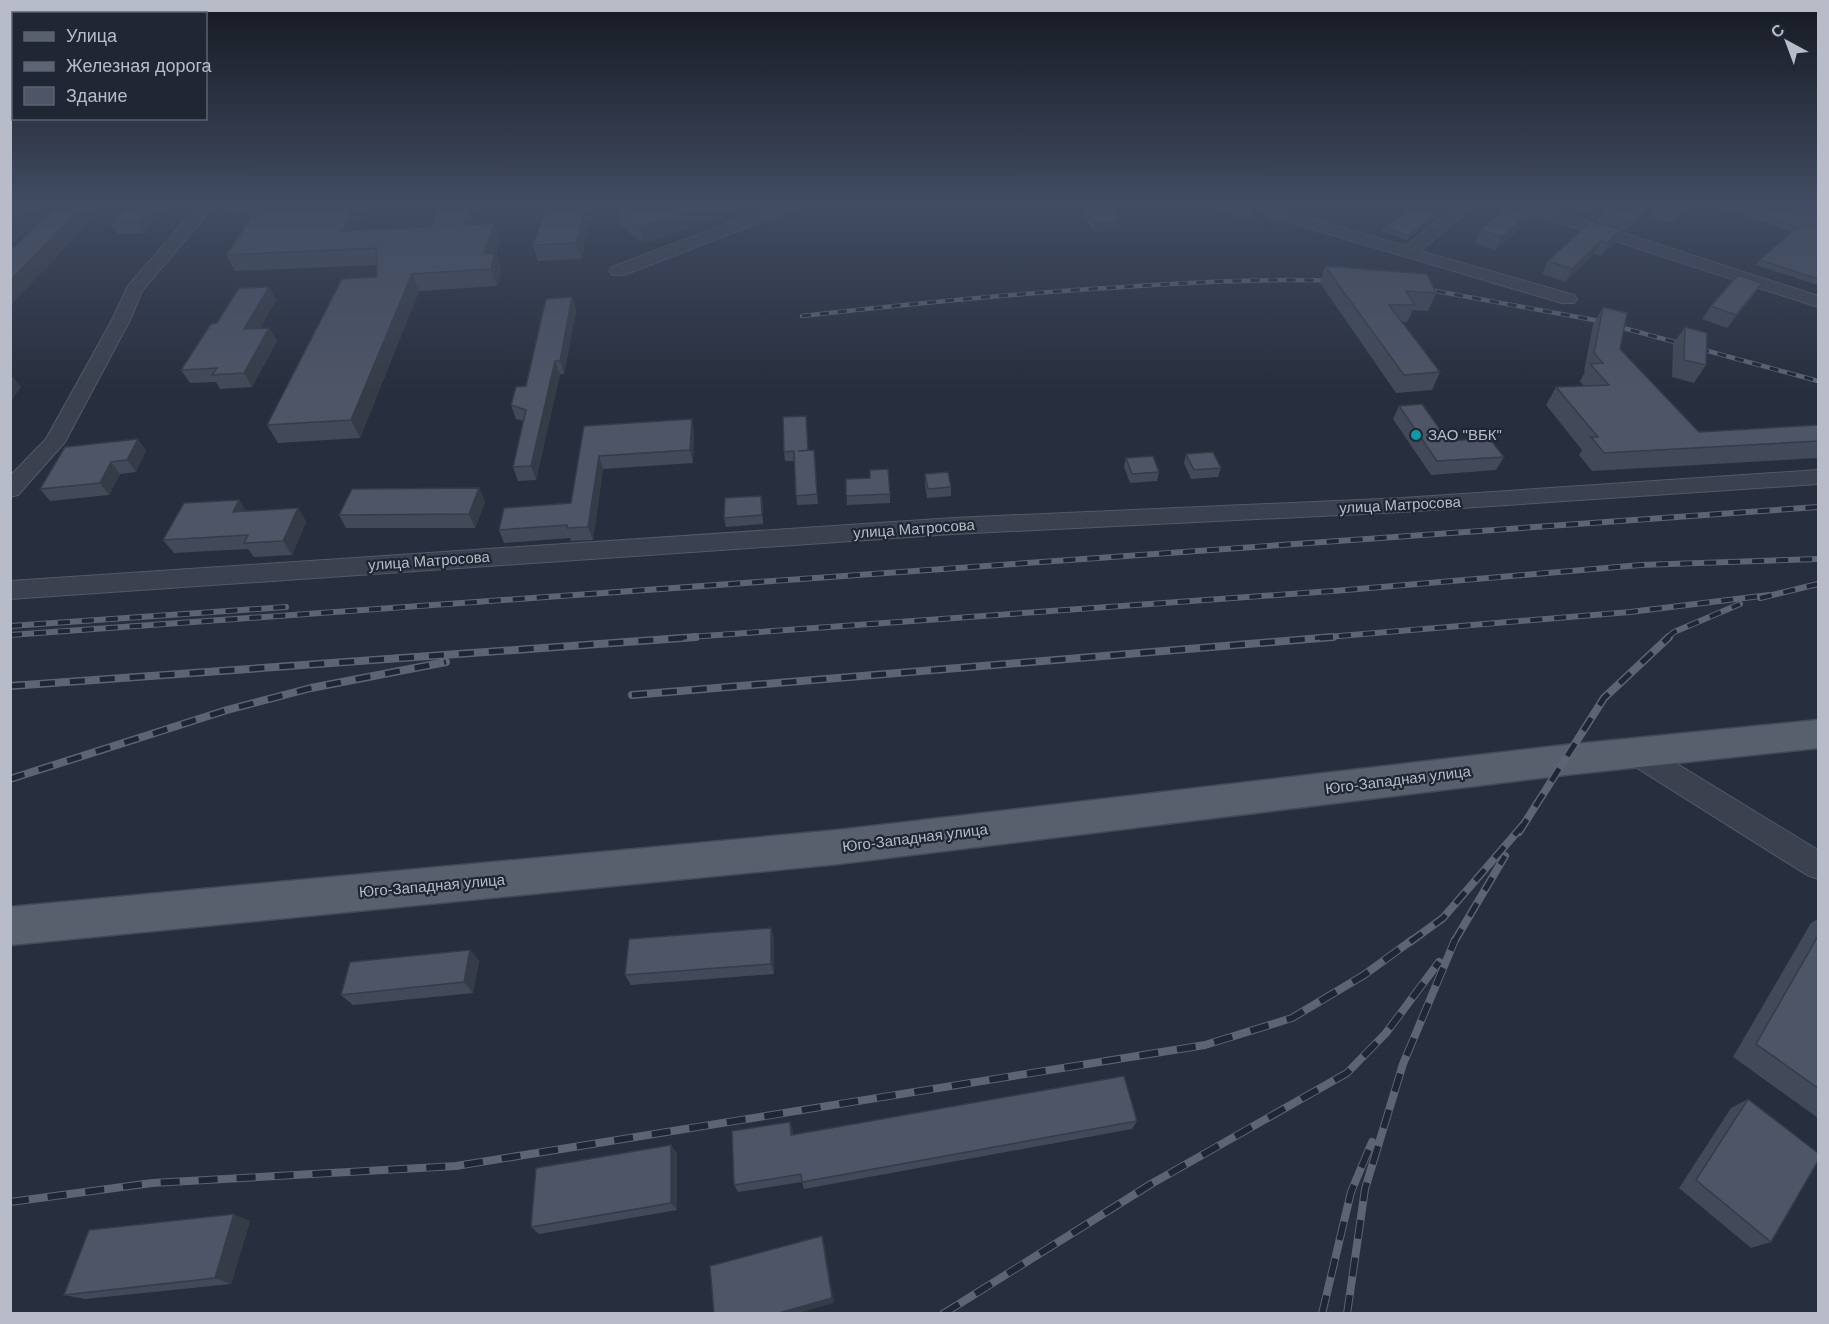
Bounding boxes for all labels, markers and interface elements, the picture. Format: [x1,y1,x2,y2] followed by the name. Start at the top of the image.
[12,12,207,120] legend
[1757,12,1817,72] north arrow
[1768,21,1788,41] text: С
[66,26,118,46] text: Улица
[66,56,213,76] text: Железная дорога
[66,86,127,106] text: Здание
[1428,426,1502,443] place label: ЗАО "ВБК"
[1409,428,1423,442] marker: ЗАО "ВБК"
[1339,493,1462,516] street label: улица Матросова
[853,516,976,541] street label: улица Матросова
[368,548,491,573] street label: улица Матросова
[1324,762,1472,797] street label: Юго-Западная улица
[841,820,989,855] street label: Юго-Западная улица
[358,871,506,900] street label: Юго-Западная улица

